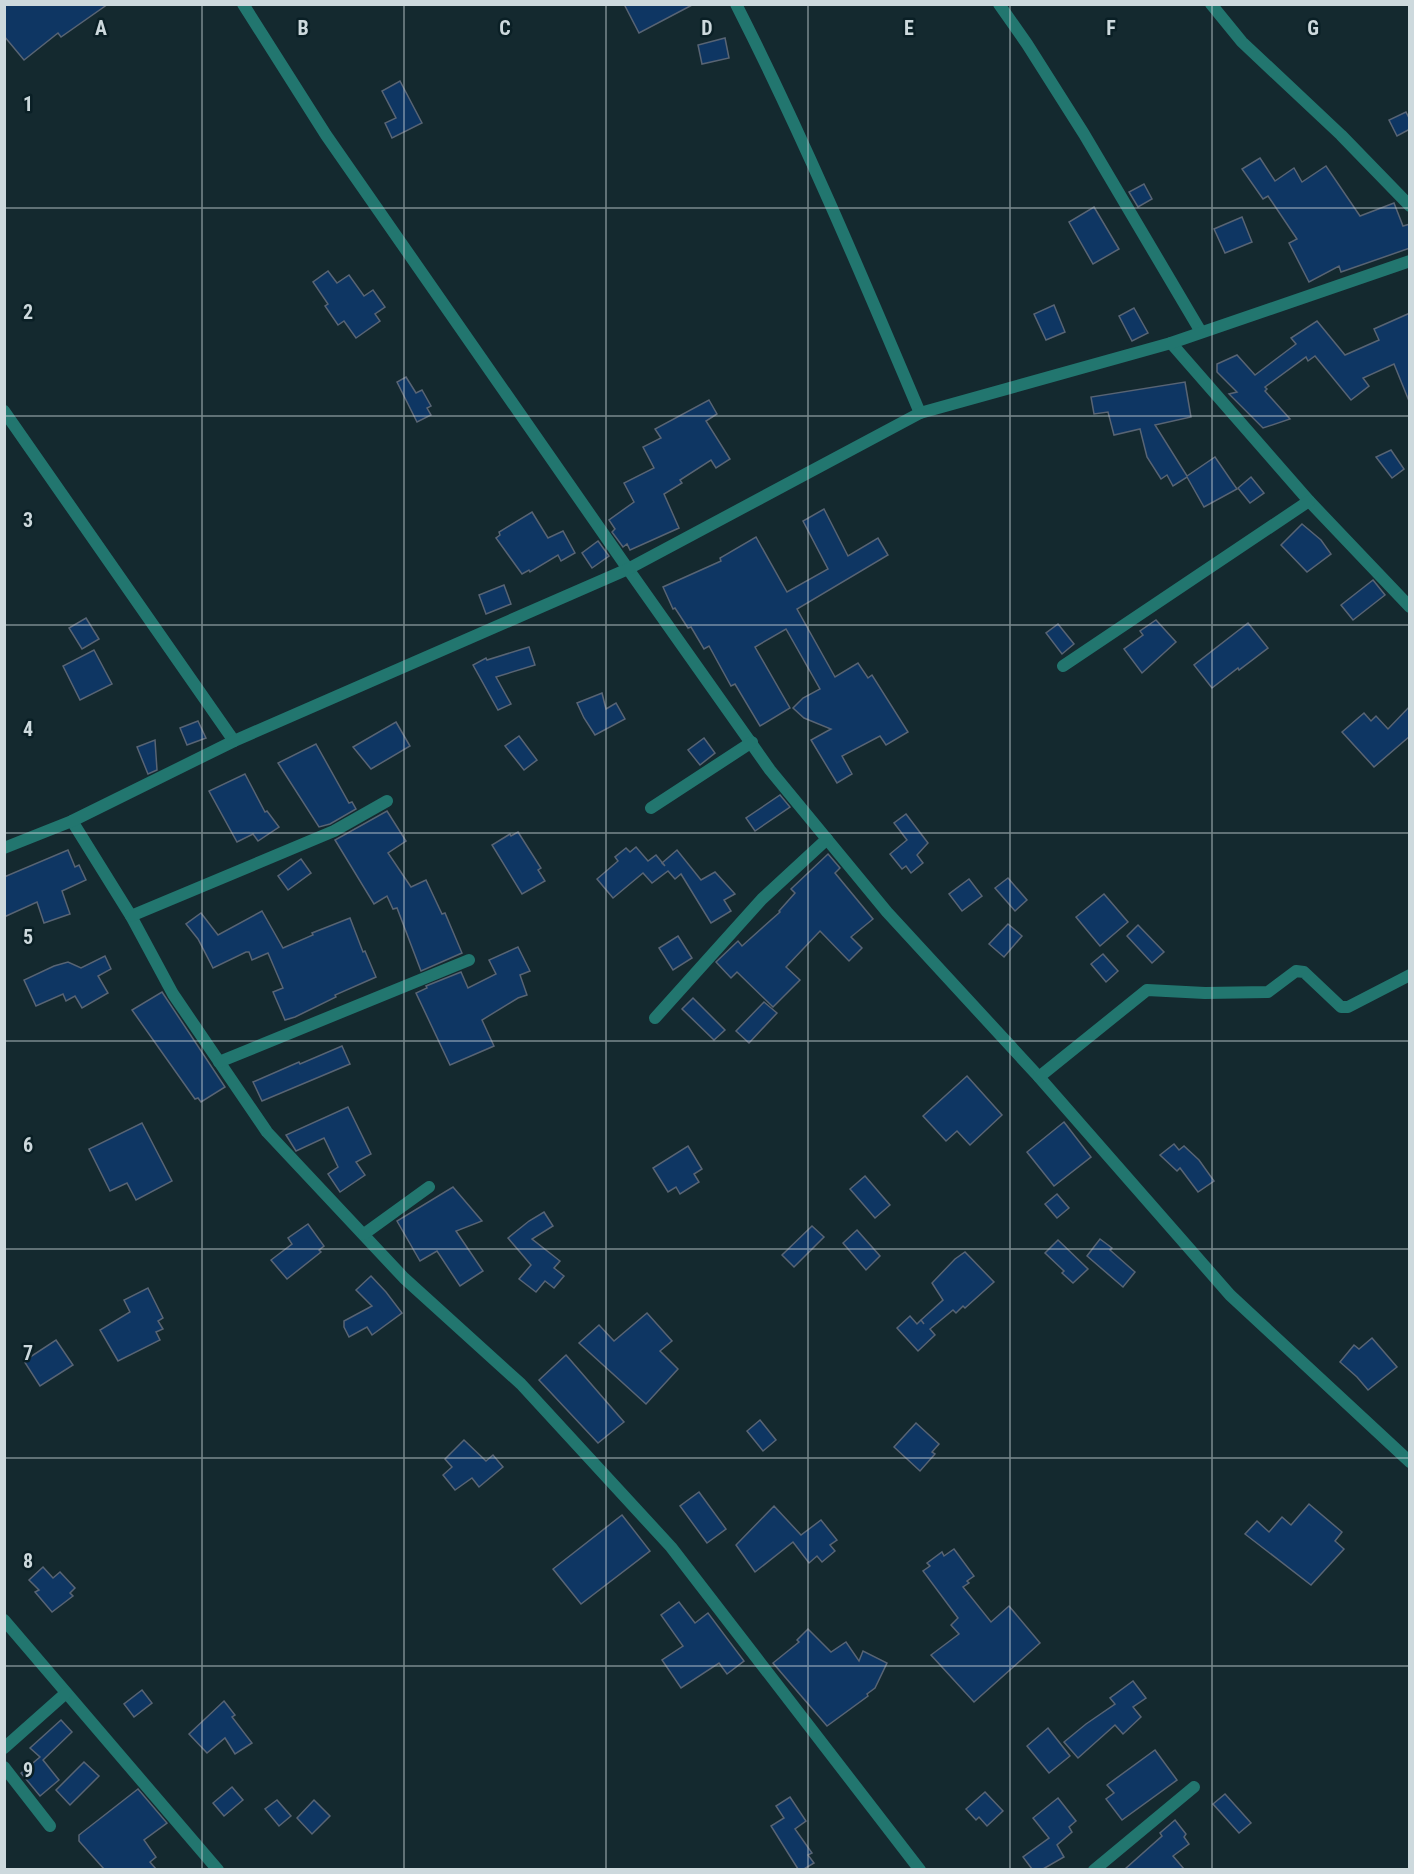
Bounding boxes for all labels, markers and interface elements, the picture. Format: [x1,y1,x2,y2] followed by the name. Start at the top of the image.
[95,16,107,40] text: A
[297,16,309,40] text: B
[499,16,511,40] text: C
[701,16,713,40] text: D
[904,16,914,40] text: E
[1106,16,1116,40] text: F
[1307,16,1319,40] text: G
[23,92,33,116] text: 1
[23,300,33,324] text: 2
[23,508,33,532] text: 3
[23,717,33,741] text: 4
[23,925,33,949] text: 5
[23,1133,33,1157] text: 6
[23,1341,33,1365] text: 7
[23,1549,33,1573] text: 8
[23,1758,33,1782] text: 9

